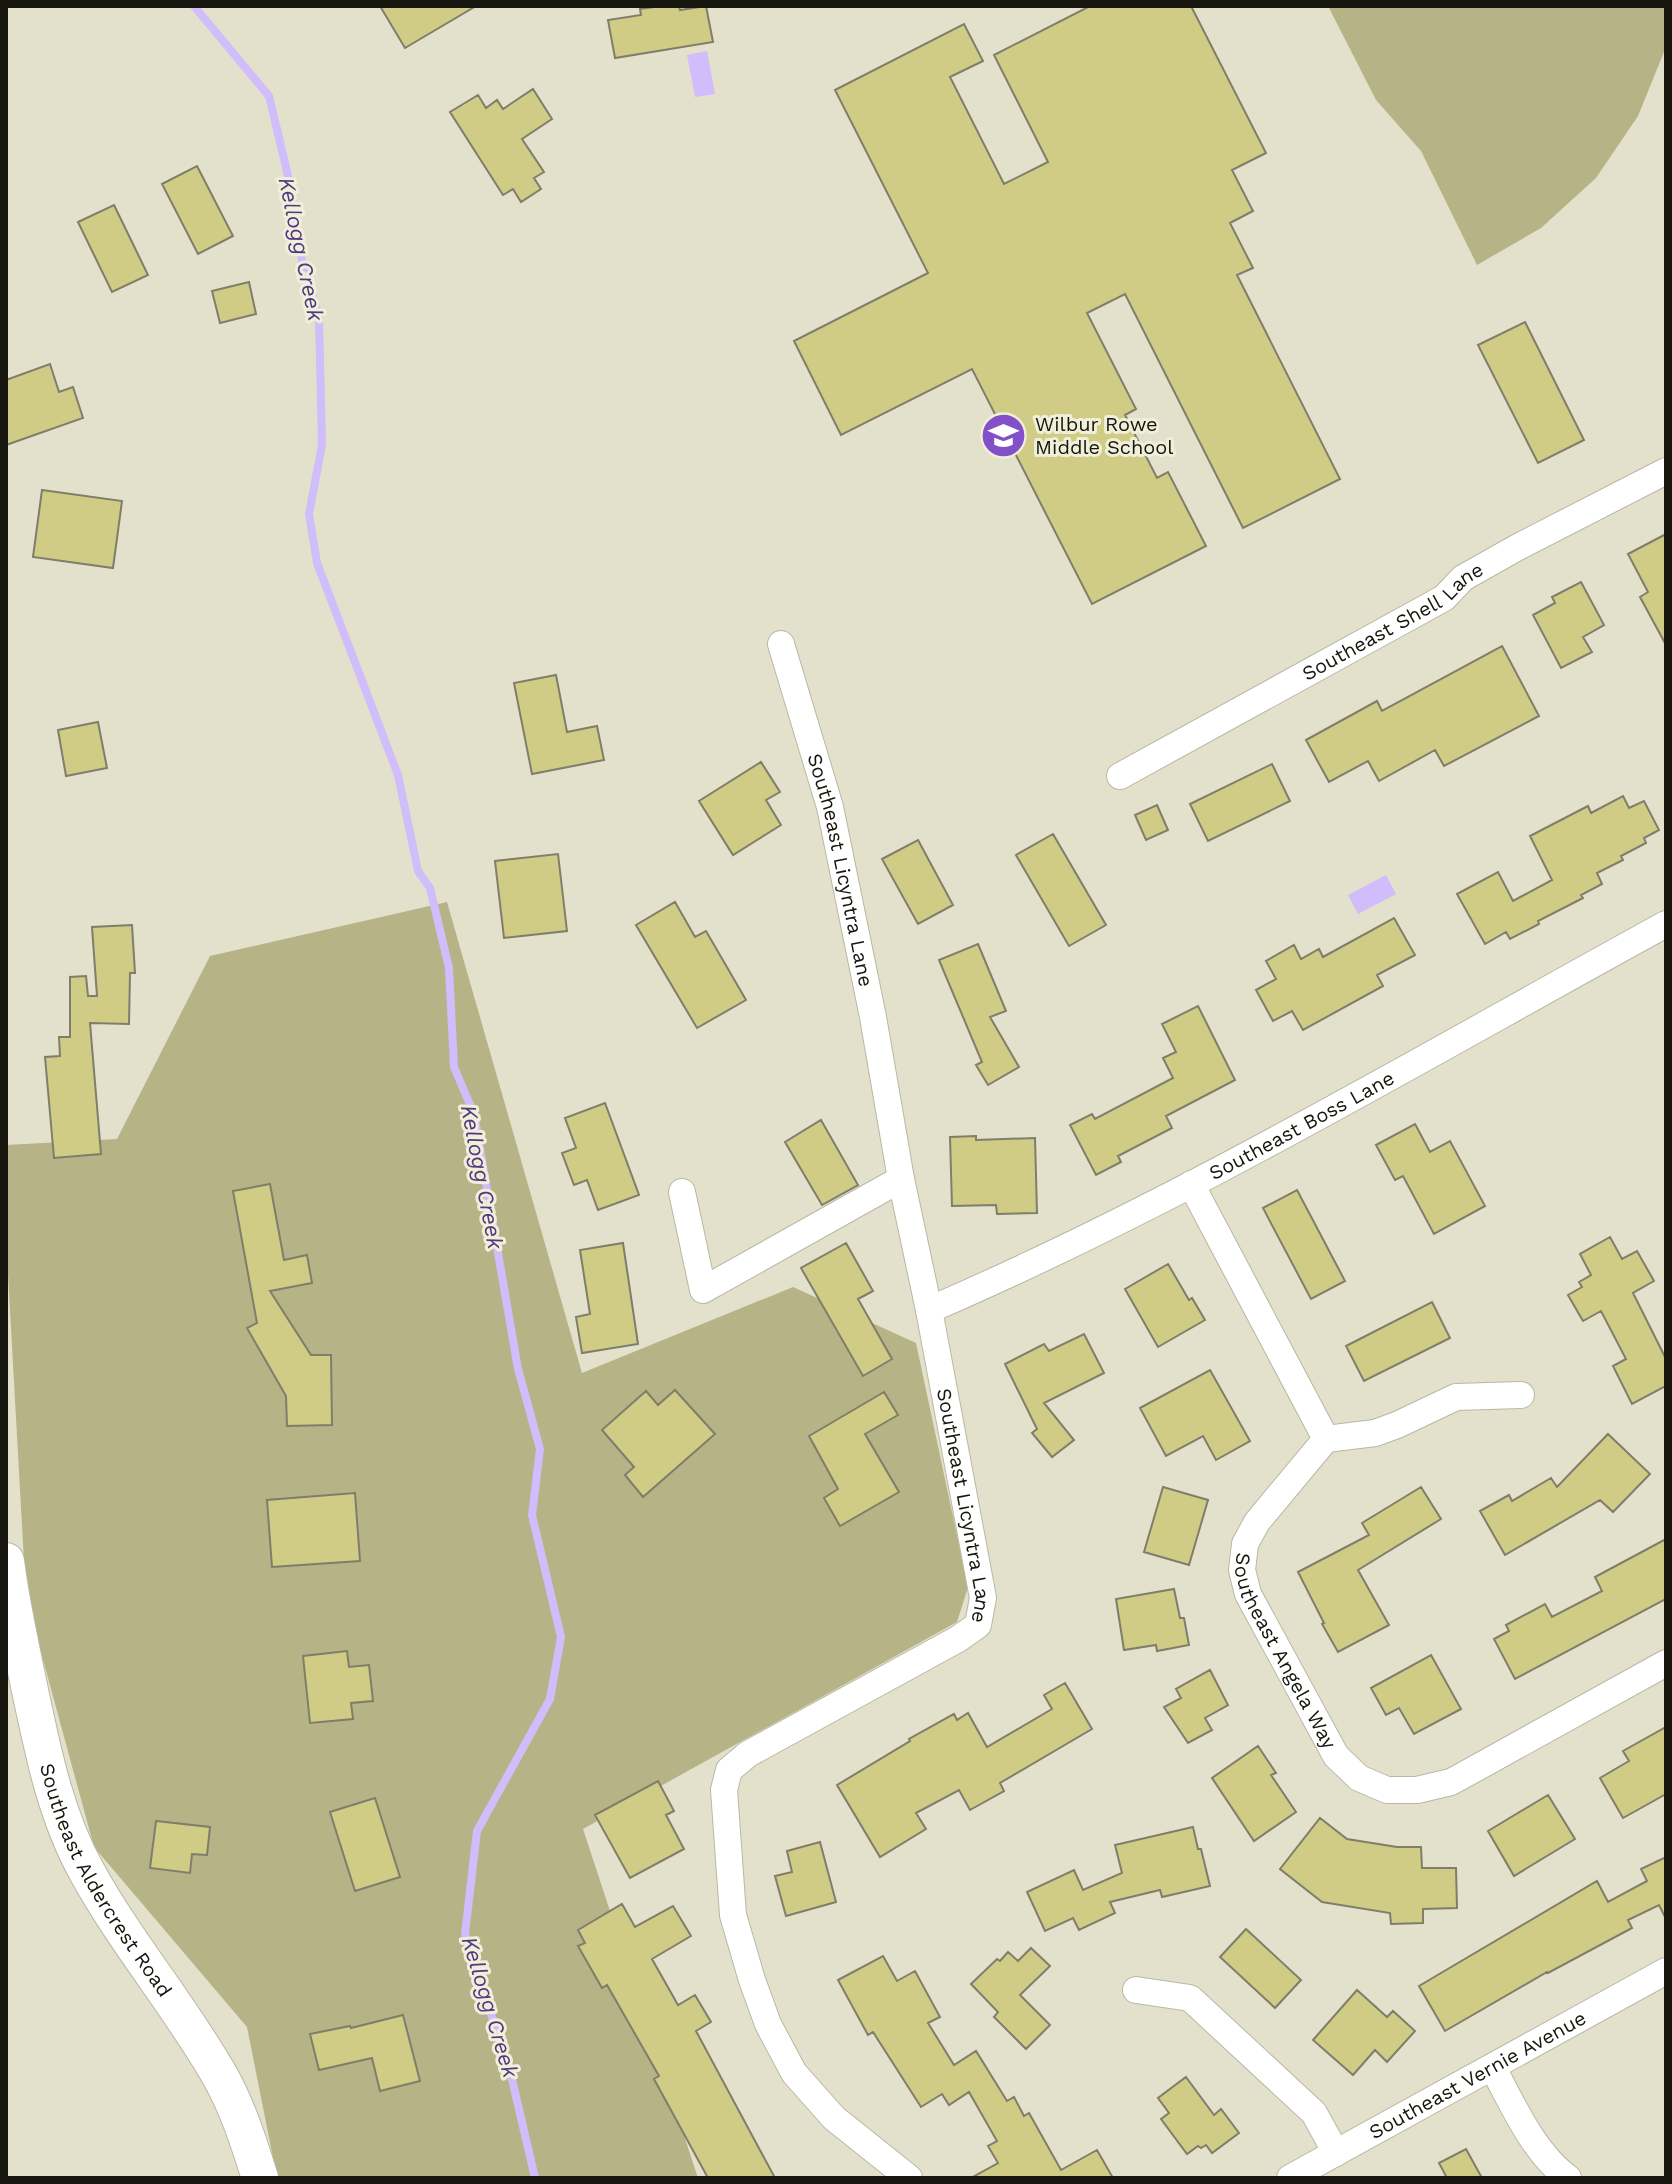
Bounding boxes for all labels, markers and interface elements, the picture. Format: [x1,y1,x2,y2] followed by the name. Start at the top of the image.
[274,175,329,324] water label: Kellogg Creek
[980,412,1028,460] school or university icon: Wilbur Rowe Middle School
[1035,412,1173,459] place label: Wilbur Rowe Middle School
[1298,557,1487,686] street label: Southeast Shell Lane
[803,750,878,989] street label: Southeast Licyntra Lane
[1205,1066,1398,1185] street label: Southeast Boss Lane
[456,1103,508,1252] water label: Kellogg Creek
[932,1386,995,1625] street label: Southeast Licyntra Lane
[1229,1551,1342,1753] street label: Southeast Angela Way
[35,1761,177,2001] street label: Southeast Aldercrest Road
[457,1933,524,2082] water label: Kellogg Creek
[1365,2006,1590,2144] street label: Southeast Vernie Avenue

